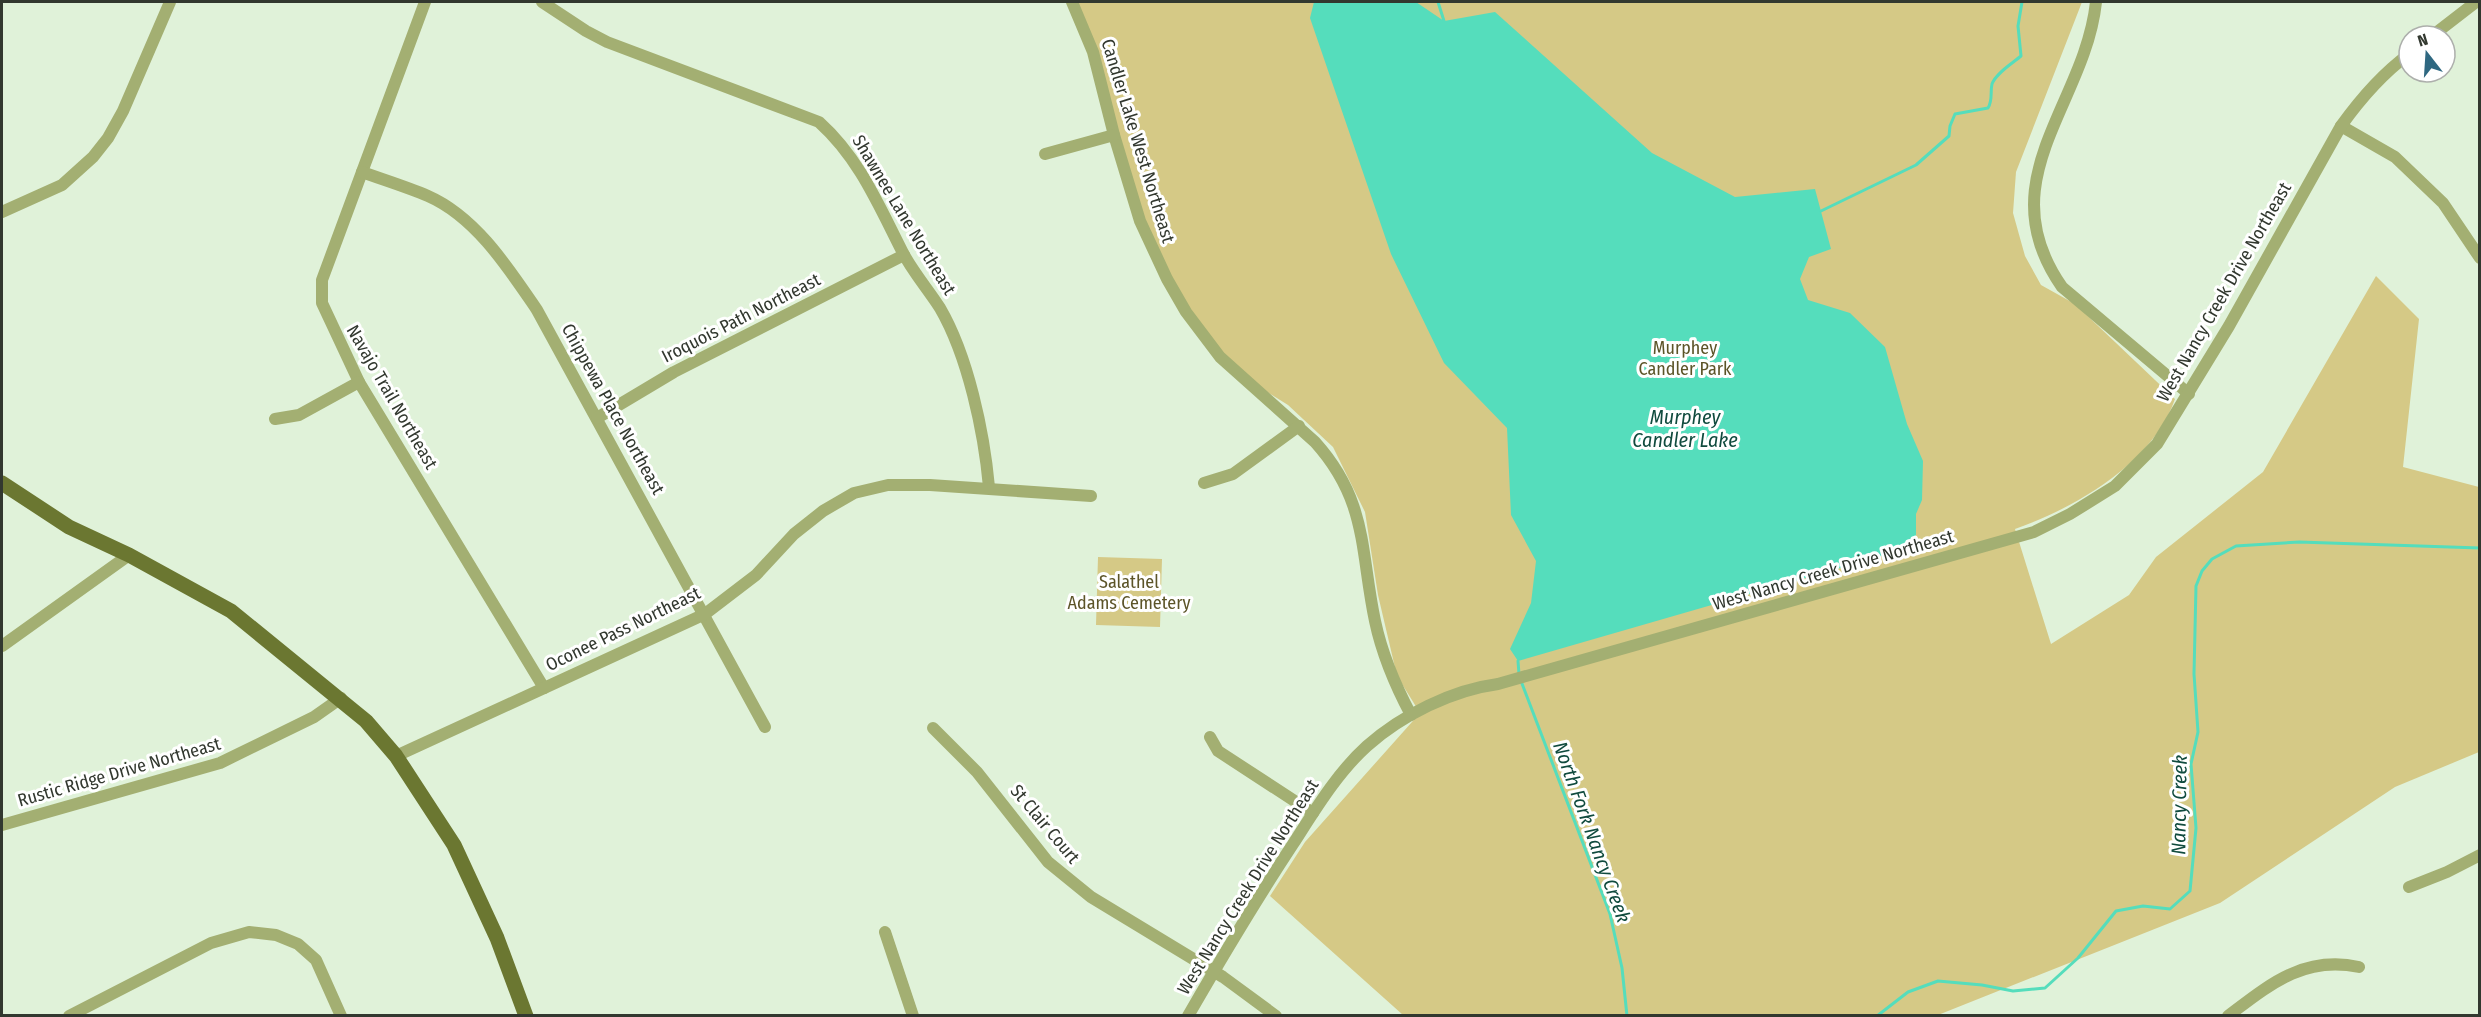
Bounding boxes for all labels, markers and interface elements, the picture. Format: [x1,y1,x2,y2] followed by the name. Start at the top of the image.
[2397,24,2457,84] north arrow
[2415,30,2430,51] text: N
[1096,36,1180,246] street label: Candler Lake West Northeast
[848,131,961,299] street label: Shawnee Lane Northeast
[2152,178,2296,406] street label: West Nancy Creek Drive Northeast
[658,268,824,368] street label: Iroquois Path Northeast
[557,320,669,498] street label: Chippewa Place Northeast
[342,321,442,473] street label: Navajo Trail Northeast
[1639,337,1732,380] park label: Murphey Candler Park
[1632,405,1738,452] water label: Murphey Candler Lake
[1710,525,1956,615] street label: West Nancy Creek Drive Northeast
[1068,571,1190,614] park label: Salathel Adams Cemetery
[542,582,704,676] street label: Oconee Pass Northeast
[15,732,223,812] street label: Rustic Ridge Drive Northeast
[1548,738,1636,926] water label: North Fork Nancy Creek
[2166,755,2192,855] water label: Nancy Creek
[1173,775,1324,999] street label: West Nancy Creek Drive Northeast
[1006,780,1084,868] street label: St Clair Court

